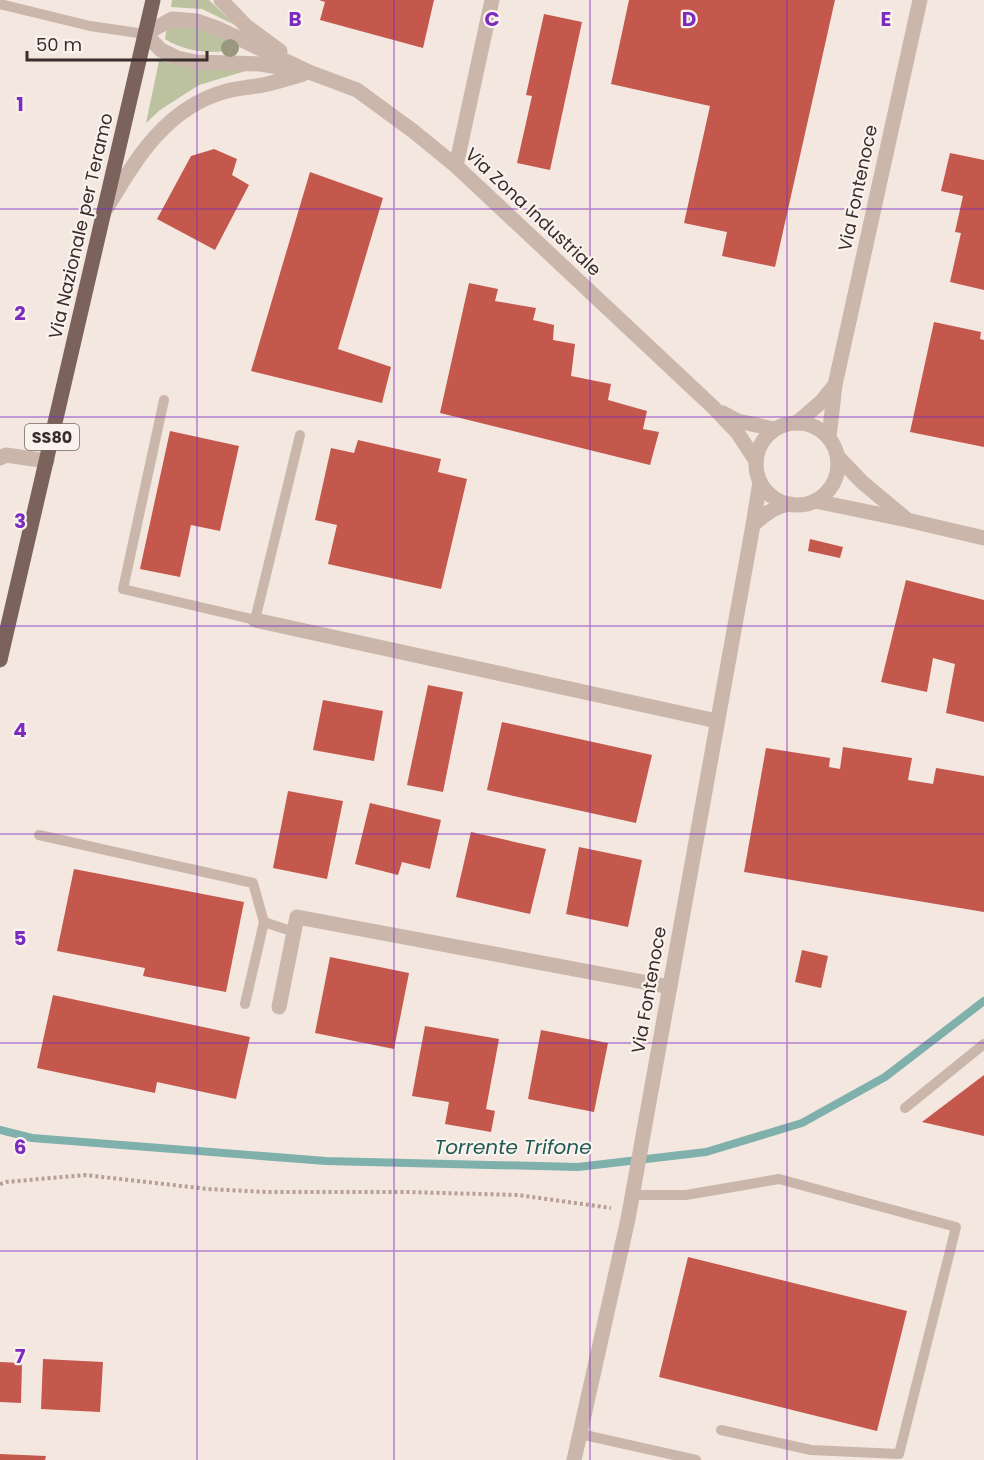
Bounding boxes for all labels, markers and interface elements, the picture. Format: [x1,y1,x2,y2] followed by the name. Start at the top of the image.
[288,5,302,33] text: B
[484,5,500,33] text: C
[682,5,696,33] text: D
[881,5,891,33] text: E
[27,24,207,62] scale bar
[36,32,82,57] text: 50 m
[16,90,24,118] text: 1
[42,110,119,341] street label: Via Nazionale per Teramo
[832,122,883,253] street label: Via Fontenoce
[460,142,607,281] street label: Via Zona Industriale
[14,299,26,327] text: 2
[25,424,79,450] road number: SS80
[14,507,26,535] text: 3
[13,716,27,744] text: 4
[14,924,27,952] text: 5
[625,924,672,1055] street label: Via Fontenoce
[14,1133,26,1161] text: 6
[434,1133,592,1161] water label: Torrente Trifone
[15,1342,26,1370] text: 7

